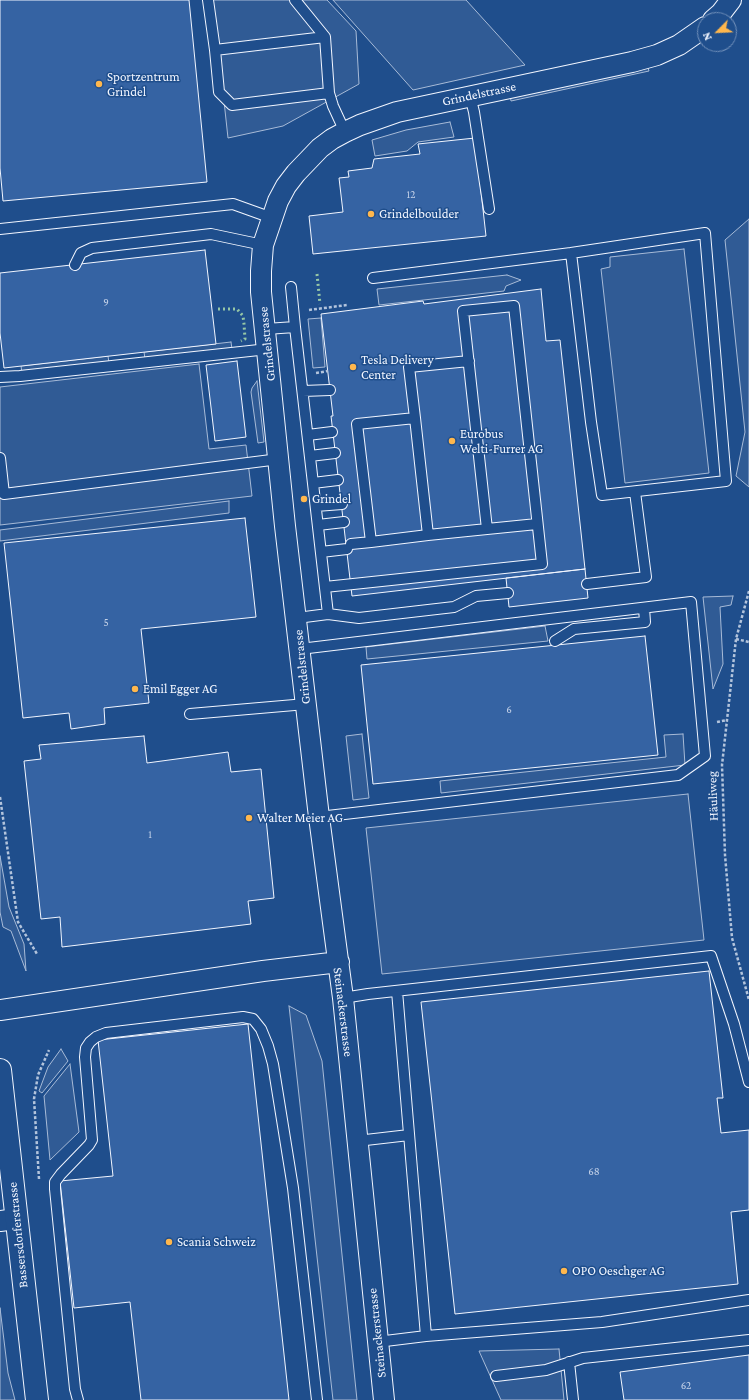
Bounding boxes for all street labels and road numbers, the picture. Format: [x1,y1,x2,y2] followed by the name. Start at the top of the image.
[441,79,517,109] street label: Grindelstrasse
[255,306,279,382] street label: Grindelstrasse
[290,629,314,705] street label: Grindelstrasse
[704,771,722,821] street label: Häuliweg
[330,966,356,1058] street label: Steinackerstrasse
[5,1181,31,1289] street label: Bassersdorferstrasse
[365,1288,389,1378] street label: Steinackerstrasse

